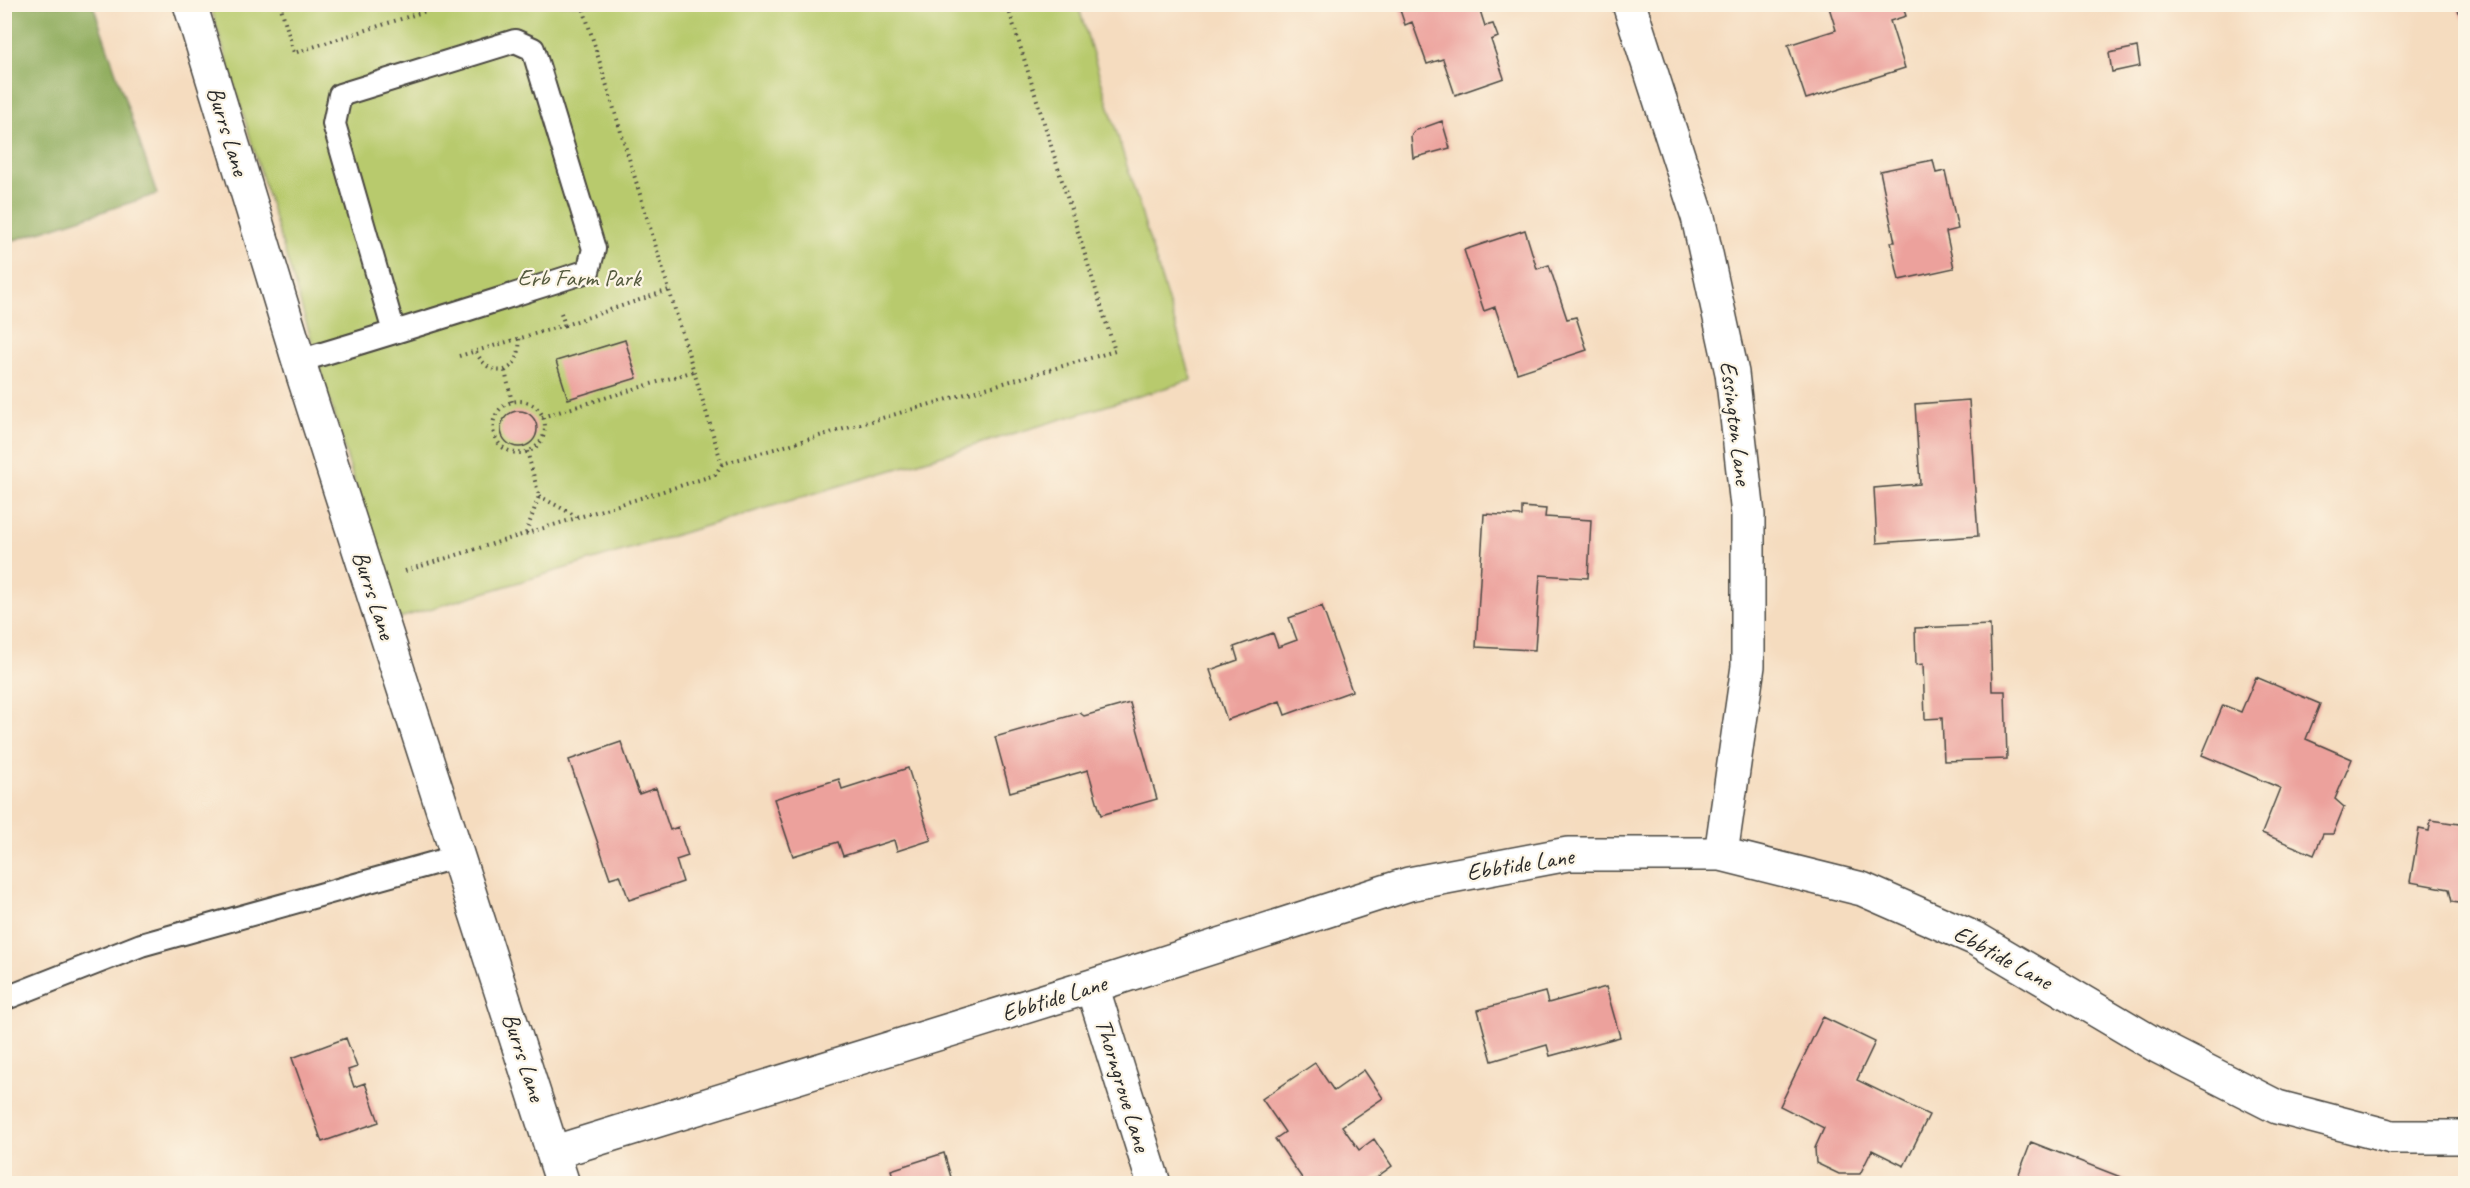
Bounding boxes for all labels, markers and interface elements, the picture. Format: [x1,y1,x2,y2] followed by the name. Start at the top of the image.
[200,83,256,181] street label: Burrs Lane
[517,263,643,293] park label: Erb Farm Park
[1714,359,1759,489] street label: Essington Lane
[346,547,403,645] street label: Burrs Lane
[1464,840,1578,887] street label: Ebbtide Lane
[1949,918,2059,997] street label: Ebbtide Lane
[998,967,1112,1028] street label: Ebbtide Lane
[496,1009,553,1107] street label: Burrs Lane
[1089,1015,1158,1157] street label: Thorngrove Lane

